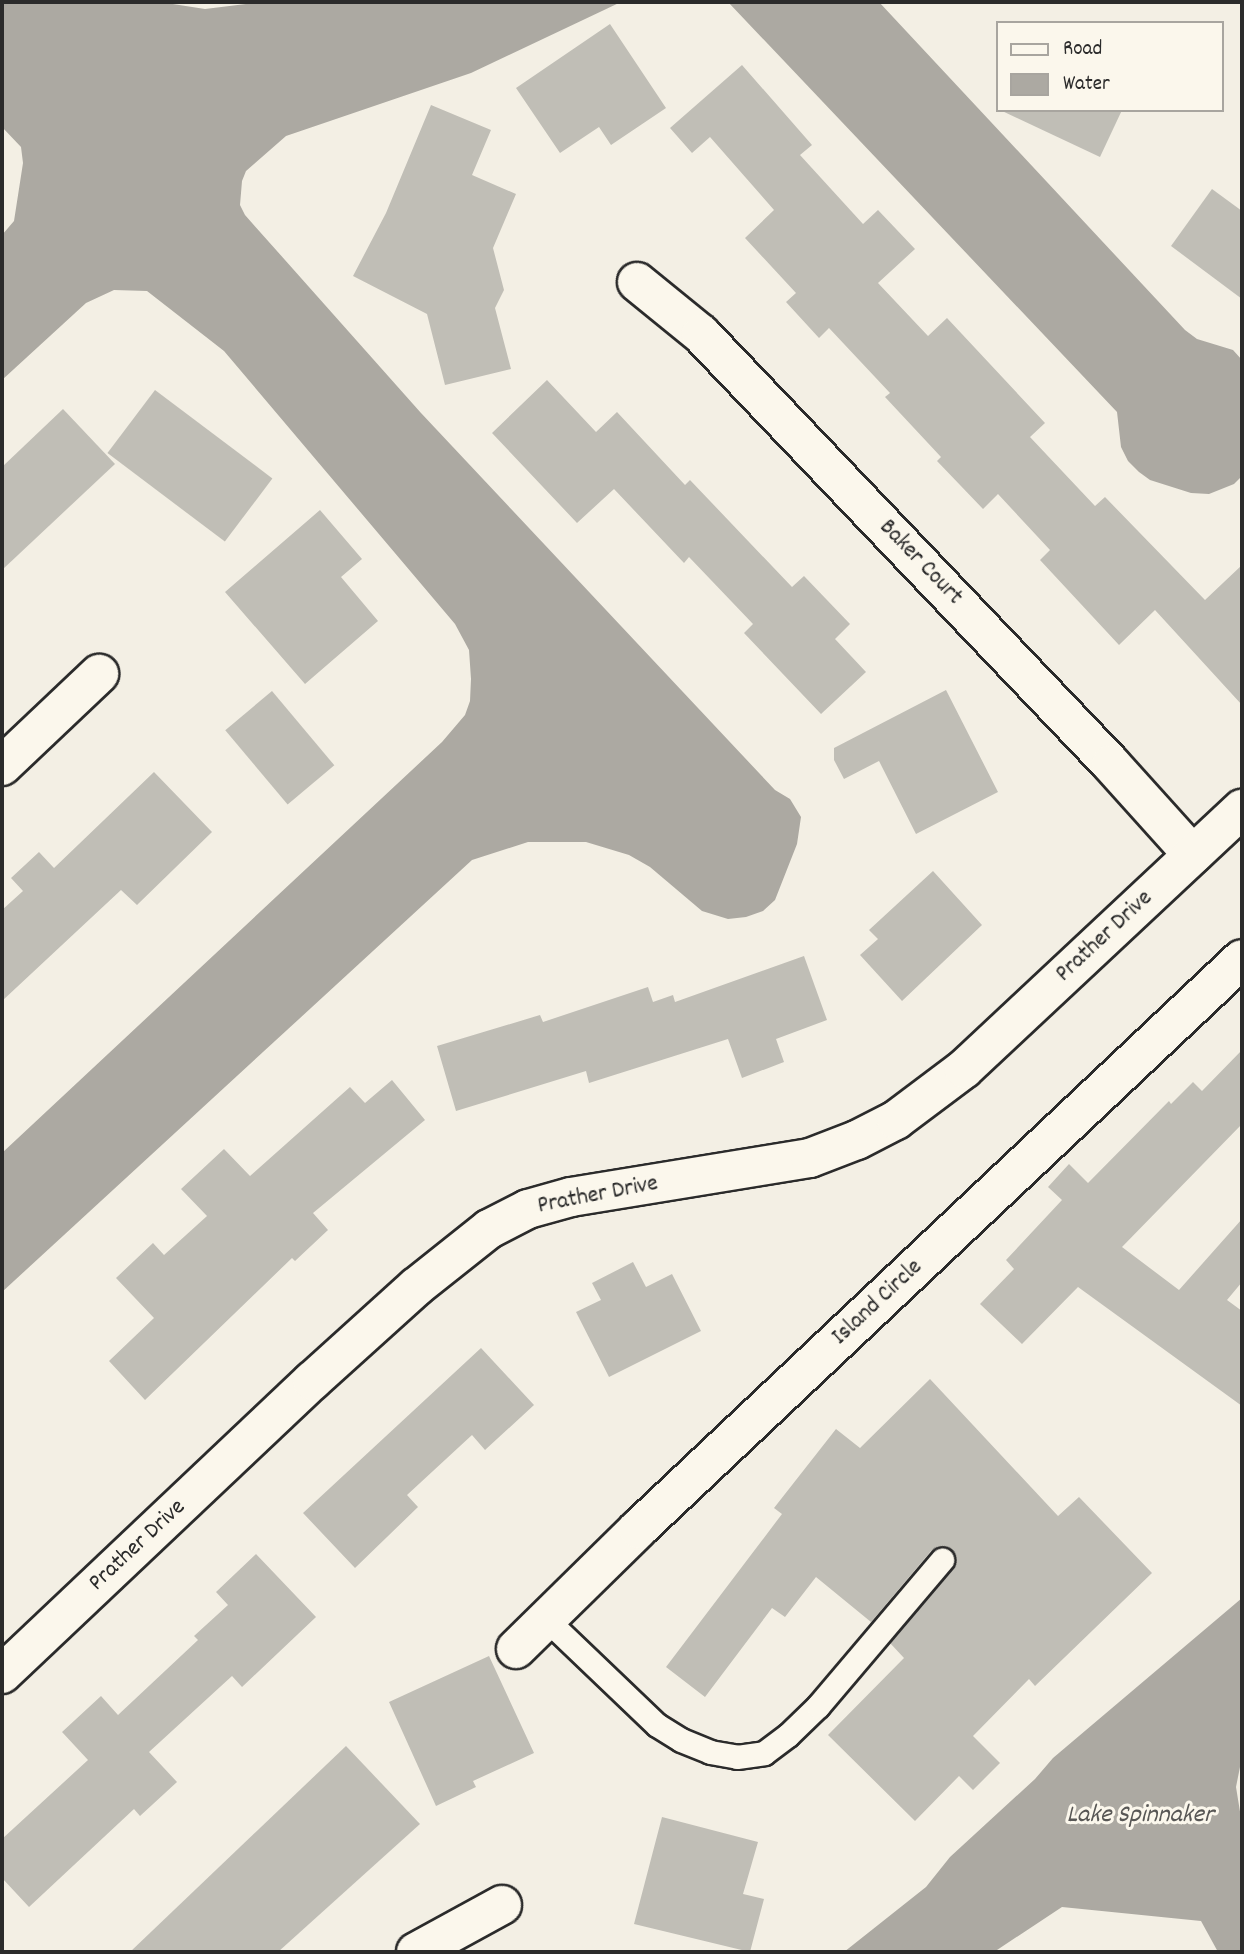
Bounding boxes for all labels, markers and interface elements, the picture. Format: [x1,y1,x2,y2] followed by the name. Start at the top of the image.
[996,21,1223,112] legend
[1063,35,1102,65] text: Road
[1063,70,1110,100] text: Water
[872,514,968,612] street label: Baker Court
[1051,885,1159,989] street label: Prather Drive
[535,1170,661,1222] street label: Prather Drive
[827,1254,929,1352] street label: Island Circle
[84,1494,192,1598] street label: Prather Drive
[1066,1800,1214,1832] water label: Lake Spinnaker

